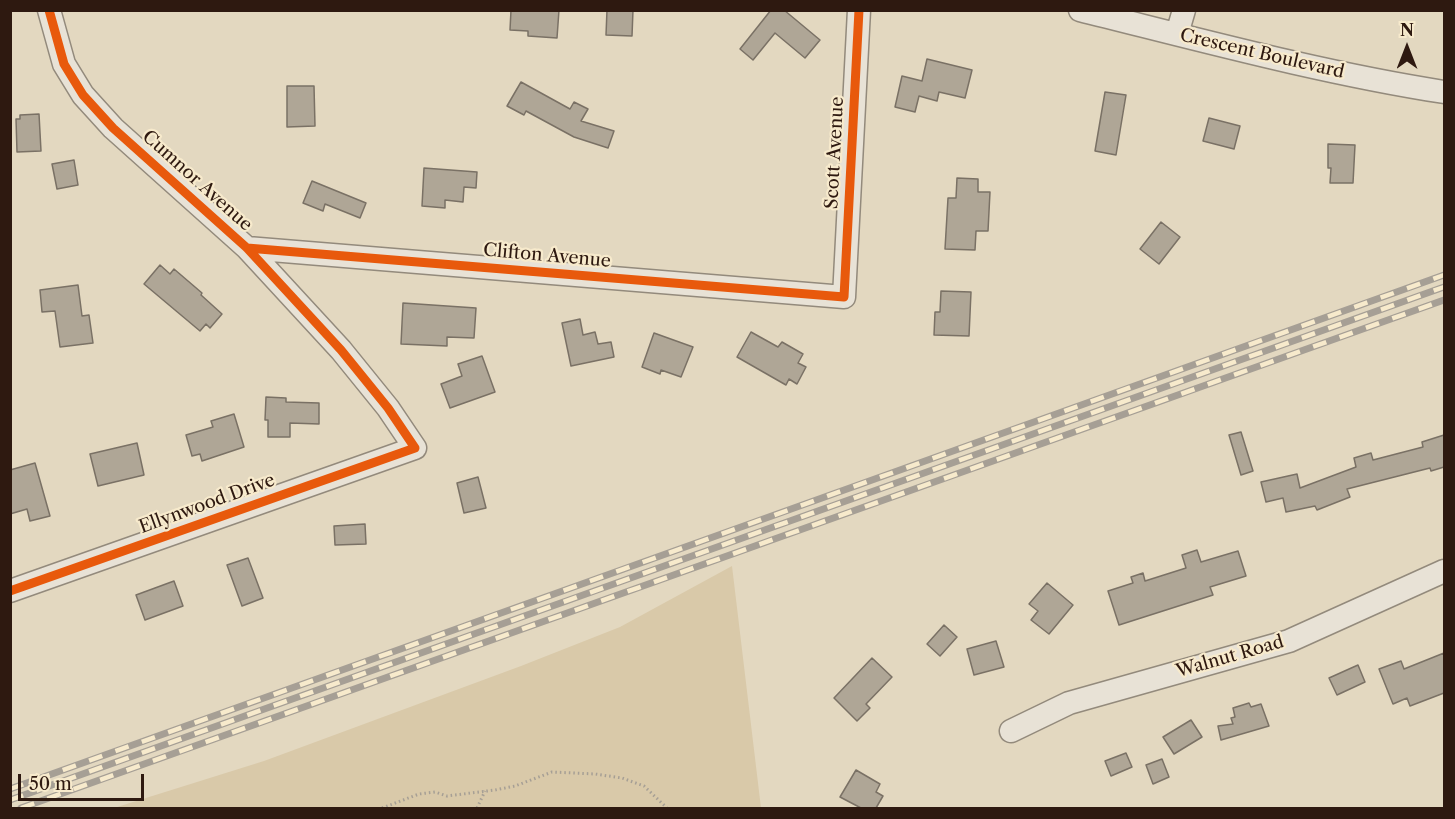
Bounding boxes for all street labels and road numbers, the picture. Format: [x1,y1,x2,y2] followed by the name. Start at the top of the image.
[1178,25,1346,83] street label: Crescent Boulevard
[821,96,849,210] street label: Scott Avenue
[138,126,256,236] street label: Cumnor Avenue
[482,240,612,272] street label: Clifton Avenue
[136,469,278,539] street label: Ellynwood Drive
[1174,631,1286,683] street label: Walnut Road

